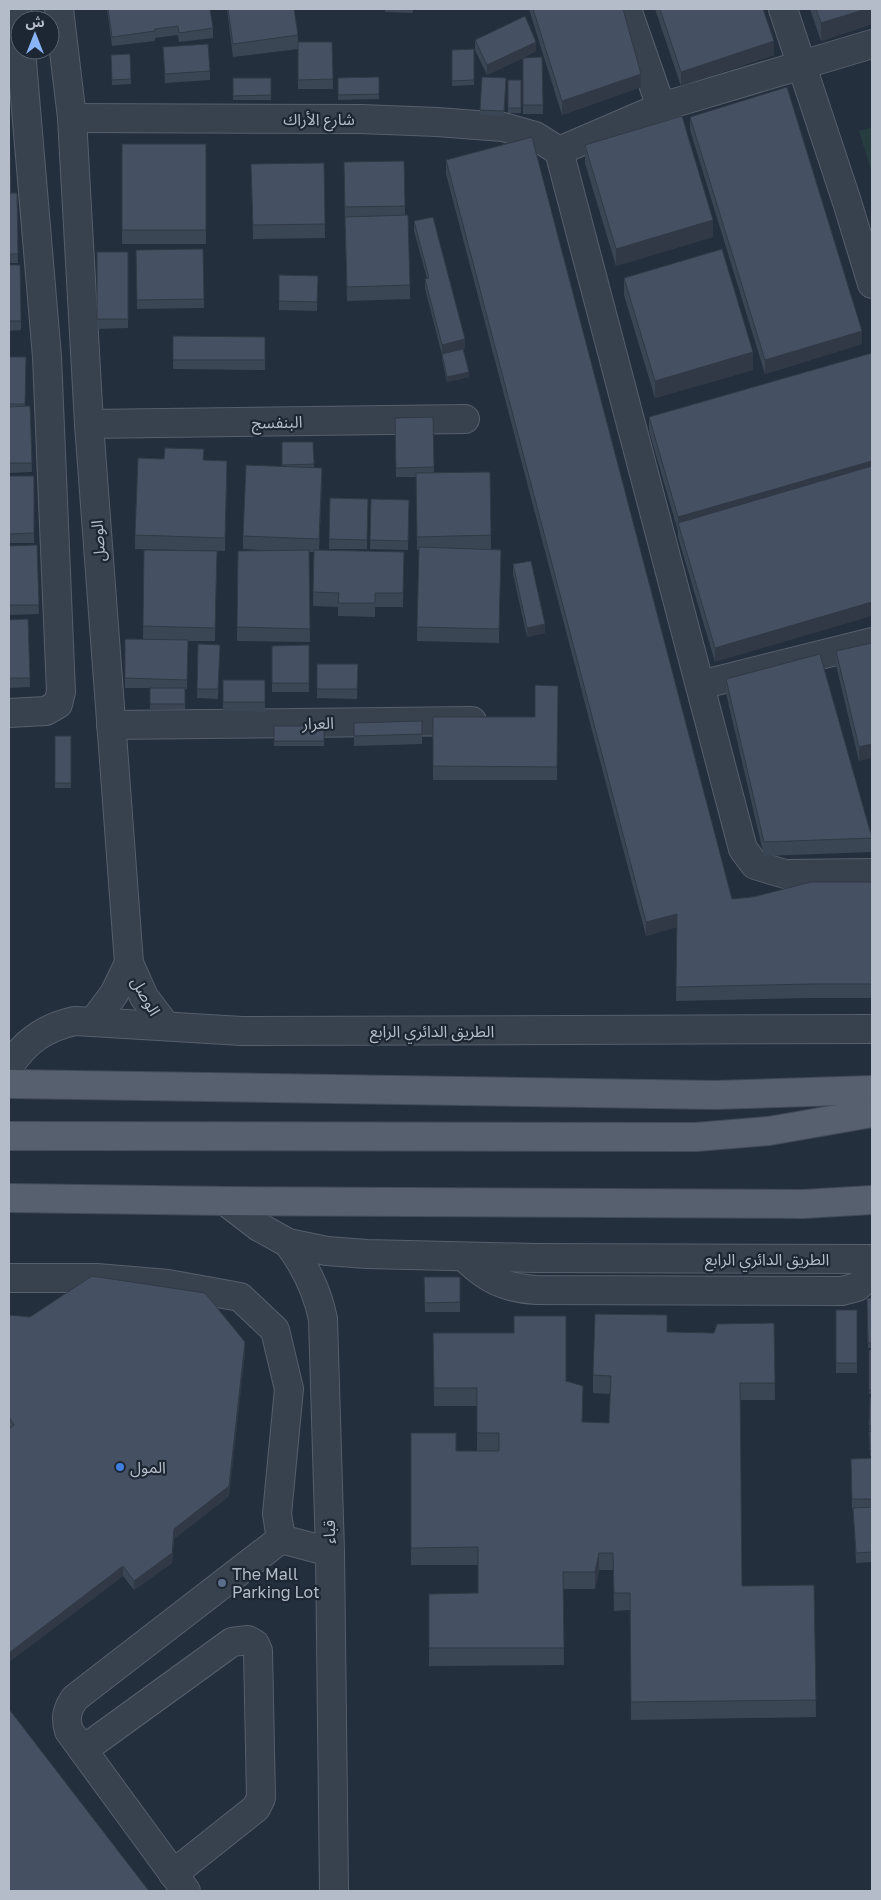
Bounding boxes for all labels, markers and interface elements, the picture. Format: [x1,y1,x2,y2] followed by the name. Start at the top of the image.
[10,10,60,60] north arrow
[25,13,45,30] text: ش
[283,109,355,132] street label: شارع الأراك
[251,412,303,435] street label: البنفسج
[87,520,109,562] street label: الوصل
[301,713,334,733] street label: العرار
[127,973,165,1019] street label: الوصل
[370,1021,494,1044] street label: الطريق الدائري الرابع
[705,1249,829,1272] street label: الطريق الدائري الرابع
[130,1457,166,1478] place label: المول
[114,1461,126,1473] marker: المول
[319,1520,339,1544] street label: قباء
[232,1564,320,1602] place label: The Mall Parking Lot
[216,1577,228,1589] marker: The Mall Parking Lot

